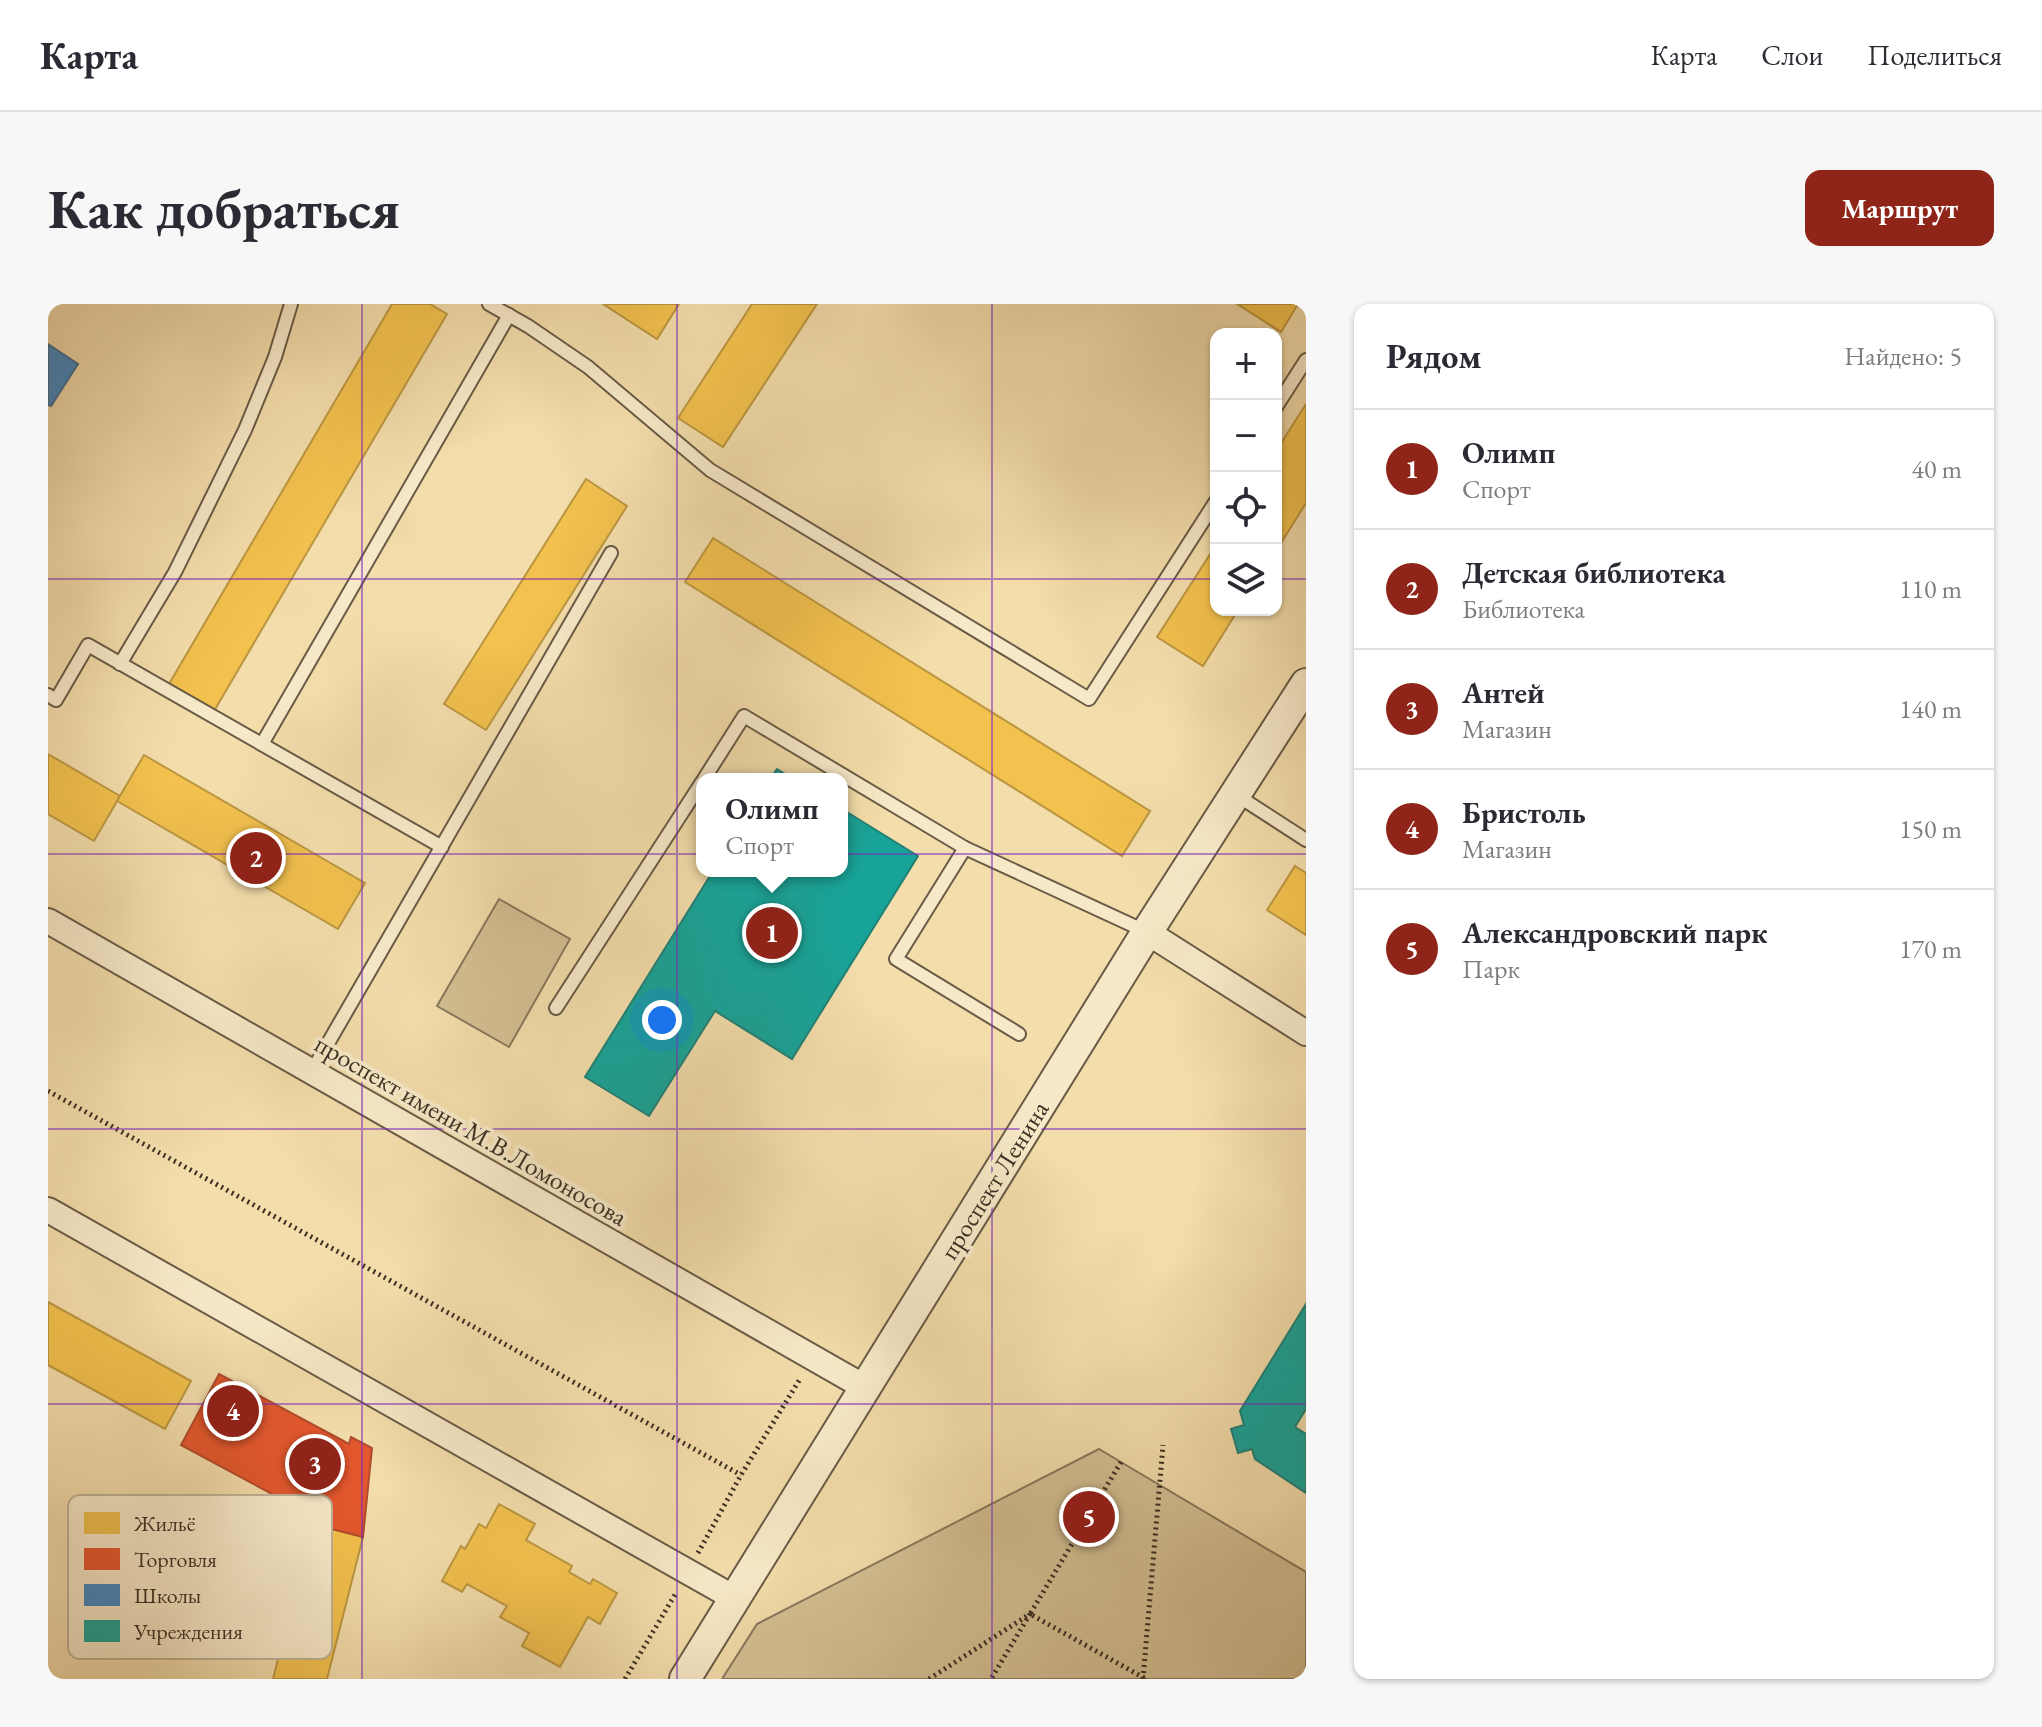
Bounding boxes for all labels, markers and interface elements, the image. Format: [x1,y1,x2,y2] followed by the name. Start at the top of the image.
[40,31,138,80] text: Карта
[1650,37,1717,73] text: Карта
[1761,37,1823,73] text: Слои
[1867,37,2002,73] text: Поделиться
[1805,170,1994,246] button: Маршрут
[48,172,400,245] text: Как добраться
[1210,328,1282,616] map controls
[1210,328,1282,400] button: +
[1386,334,1481,378] text: Рядом
[1844,339,1962,373] text: Найдено: 5
[1210,400,1282,472] button: −
[1462,433,1555,472] text: Олимп
[1405,452,1419,486] text: 1
[1912,452,1962,486] text: 40 m
[1210,472,1282,544] button: locate
[1462,472,1531,506] text: Спорт
[1210,544,1282,616] button: layers
[1462,553,1726,592] text: Детская библиотека
[1405,572,1419,606] text: 2
[1899,572,1962,606] text: 110 m
[1462,592,1585,626] text: Библиотека
[1462,673,1545,712] text: Антей
[1405,692,1419,726] text: 3
[1899,692,1962,726] text: 140 m
[1462,712,1552,746] text: Магазин
[696,773,848,877] popup
[725,789,819,828] text: Олимп
[1462,793,1586,832] text: Бристоль
[1405,812,1419,846] text: 4
[1899,812,1962,846] text: 150 m
[230,828,282,888] pin: 2
[725,828,794,862] text: Спорт
[1462,832,1552,866] text: Магазин
[746,903,798,963] pin: 1
[1462,913,1768,952] text: Александровский парк
[1405,932,1419,966] text: 5
[1899,932,1962,966] text: 170 m
[1462,952,1520,986] text: Парк
[642,1000,682,1040] your location
[309,1026,634,1234] street label: проспект имени М.В.Ломоносова
[932,1094,1057,1266] street label: проспект Ленина
[207,1381,259,1441] pin: 4
[289,1434,341,1494] pin: 3
[1063,1487,1115,1547] pin: 5
[68,1495,332,1659] legend
[133,1509,196,1538] text: Жильё
[134,1545,217,1574] text: Торговля
[134,1581,201,1610] text: Школы
[133,1617,243,1646] text: Учреждения

